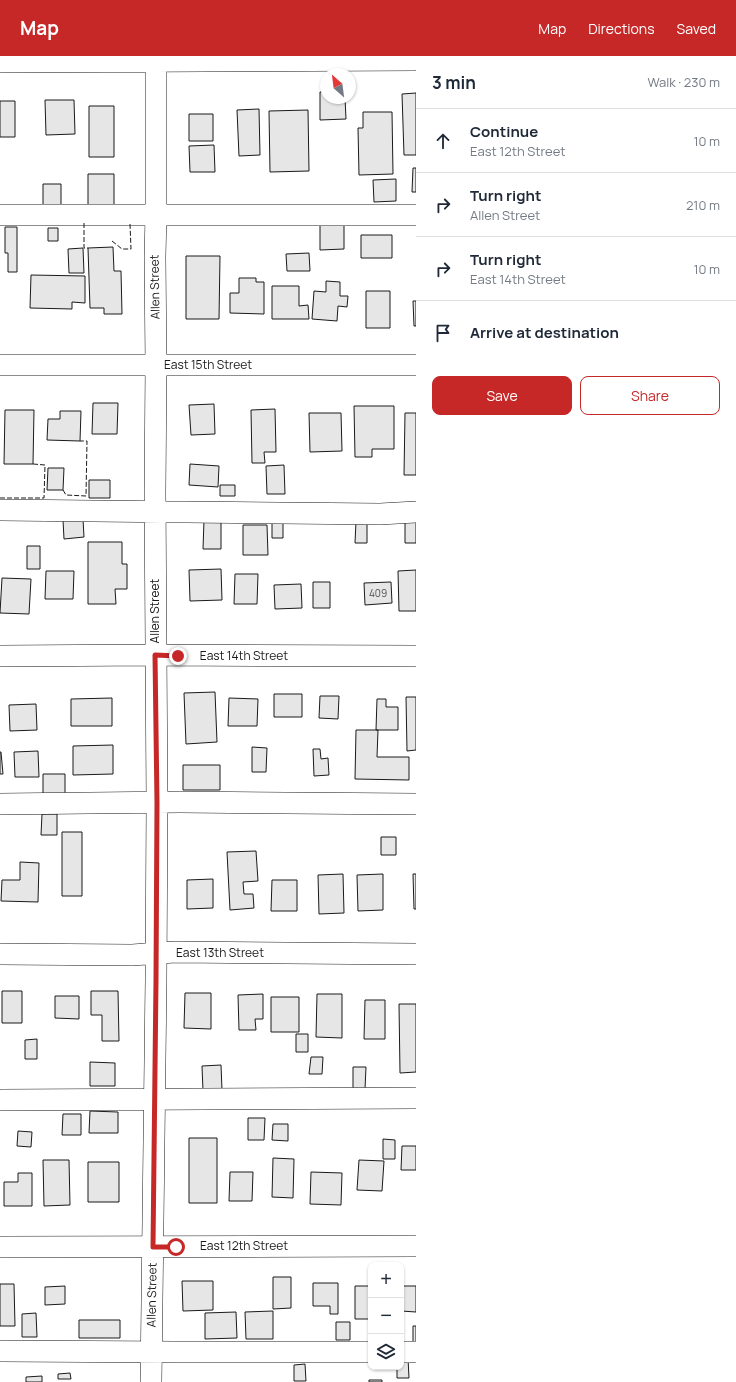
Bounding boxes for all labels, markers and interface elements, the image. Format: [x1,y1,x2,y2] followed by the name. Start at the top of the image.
[20,15,59,41] text: Map
[538,19,566,38] text: Map
[588,19,655,38] text: Directions
[677,19,716,38] text: Saved
[320,68,356,104] north arrow
[432,71,476,94] text: 3 min
[647,73,720,91] text: Walk · 230 m
[470,121,538,142] text: Continue
[432,130,454,152] icon: ahead
[693,132,720,150] text: 10 m
[470,142,565,160] text: East 12th Street
[470,185,541,206] text: Turn right
[432,194,454,216] icon: right
[686,196,720,214] text: 210 m
[470,206,540,224] text: Allen Street
[470,249,541,270] text: Turn right
[145,254,164,320] street label: Allen Street
[432,258,454,280] icon: right
[693,260,720,278] text: 10 m
[470,270,566,288] text: East 14th Street
[432,322,454,344] icon: arrive
[470,322,619,343] text: Arrive at destination
[164,356,252,373] street label: East 15th Street
[432,376,572,415] button: Save
[580,376,720,415] button: Share
[146,578,163,643] street label: Allen Street
[369,586,387,600] house number: 409
[169,647,187,665] route end
[200,647,288,664] street label: East 14th Street
[176,944,264,961] street label: East 13th Street
[200,1237,288,1254] street label: East 12th Street
[167,1238,185,1256] route start
[142,1262,161,1328] street label: Allen Street
[368,1262,404,1370] map controls
[368,1262,404,1298] button: +
[368,1298,404,1334] button: −
[368,1334,404,1370] button: layers

